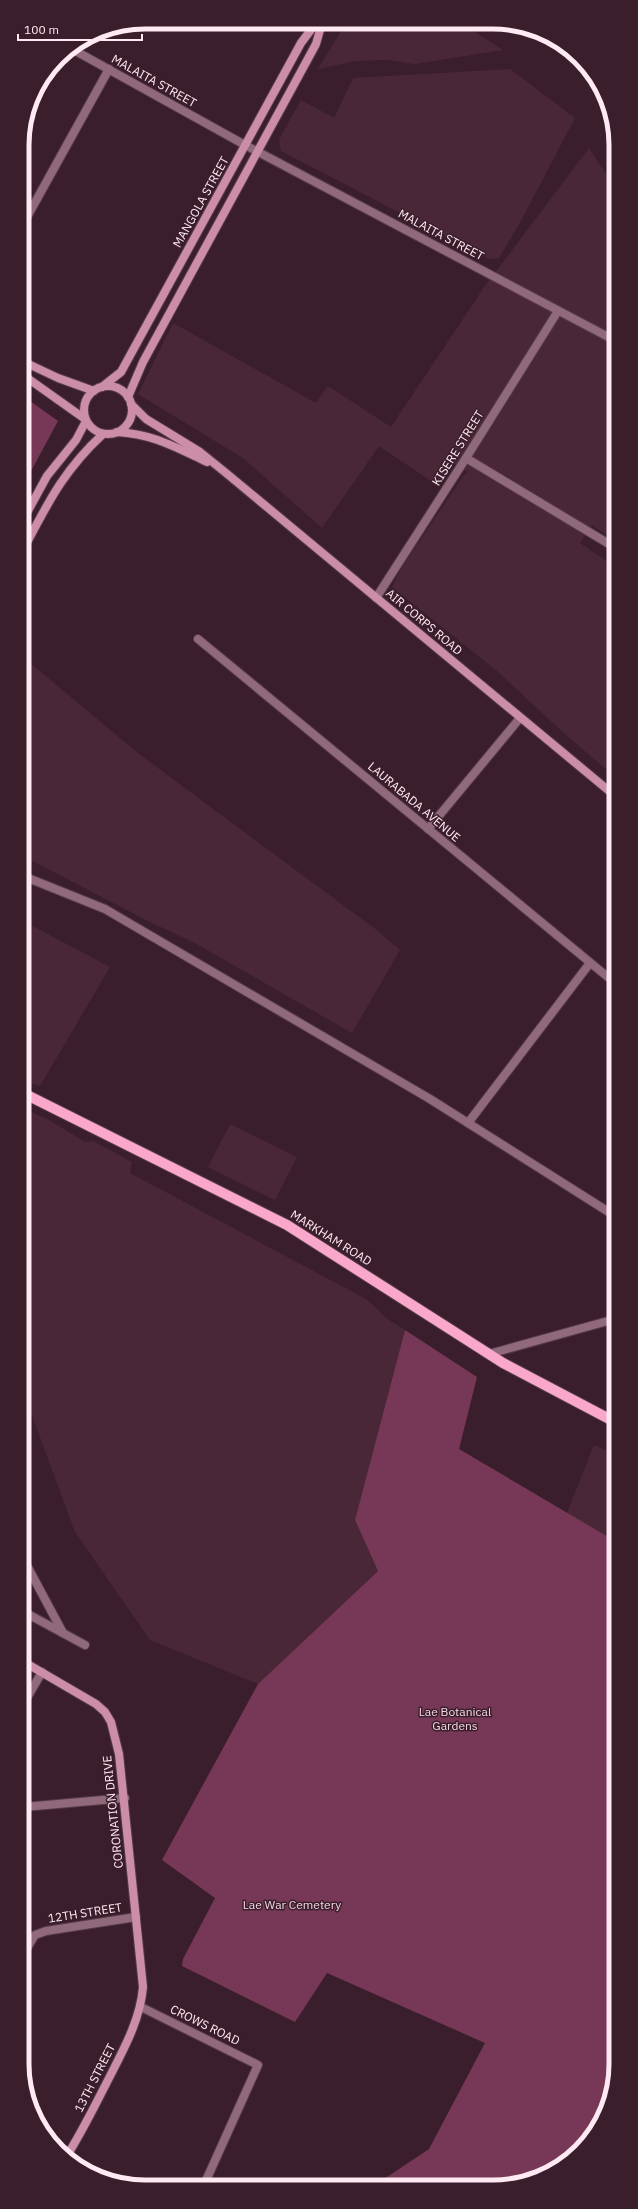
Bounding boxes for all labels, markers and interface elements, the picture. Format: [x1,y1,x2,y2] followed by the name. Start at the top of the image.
[18,16,142,42] scale bar
[24,22,59,37] text: 100 m
[109,51,199,110] street label: MALAITA STREET
[169,154,232,250] street label: MANGOLA STREET
[396,206,487,264] street label: MALAITA STREET
[428,407,487,488] street label: KISERE STREET
[383,585,466,658] street label: AIR CORPS ROAD
[365,759,464,845] street label: LAURABADA AVENUE
[288,1207,375,1269] street label: MARKHAM ROAD
[419,1704,491,1733] park label: Lae Botanical Gardens
[99,1755,126,1869] street label: CORONATION DRIVE
[243,1897,341,1912] park label: Lae War Cemetery
[47,1899,123,1926] street label: 12TH STREET
[168,2001,242,2048] street label: CROWS ROAD
[71,2041,118,2115] street label: 13TH STREET

